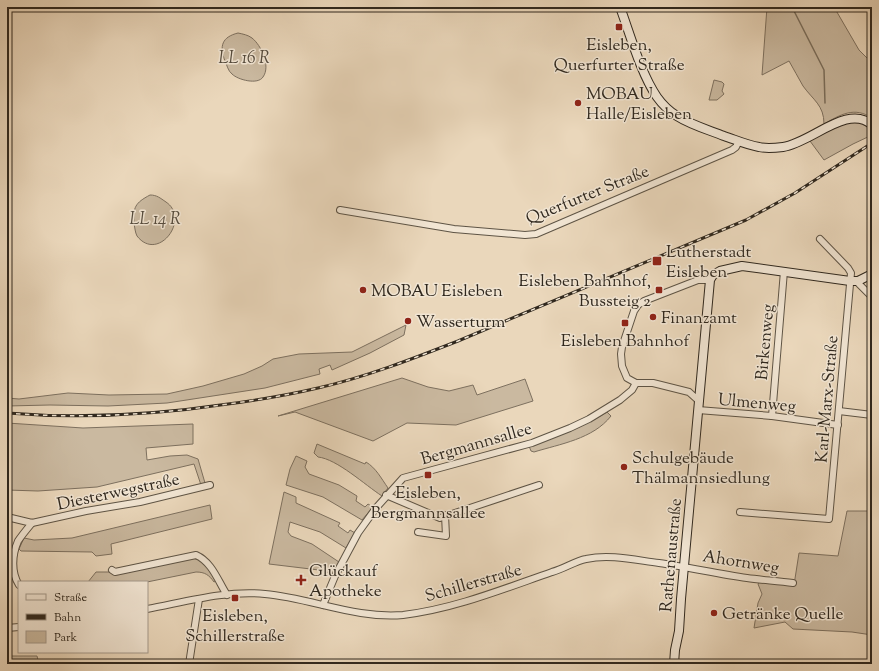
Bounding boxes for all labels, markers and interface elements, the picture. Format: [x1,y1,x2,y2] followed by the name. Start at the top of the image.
[614,22,624,32] marker: Eisleben, Querfurter Straße
[553,34,685,78] place label: Eisleben, Querfurter Straße
[218,47,270,71] park label: LL 16 R
[586,83,692,127] place label: MOBAU Halle/Eisleben
[573,98,583,108] marker: MOBAU Halle/Eisleben
[522,160,653,232] street label: Querfurter Straße
[129,208,181,232] park label: LL 14 R
[666,241,751,285] place label: Lutherstadt Eisleben
[651,255,663,267] marker: Lutherstadt Eisleben
[519,270,651,314] place label: Eisleben Bahnhof, Bussteig 2
[371,280,503,304] place label: MOBAU Eisleben
[358,285,368,295] marker: MOBAU Eisleben
[654,285,664,295] marker: Eisleben Bahnhof, Bussteig 2
[751,303,781,381] street label: Birkenweg
[661,307,737,331] place label: Finanzamt
[416,311,505,335] place label: Wasserturm
[648,312,658,322] marker: Finanzamt
[403,316,413,326] marker: Wasserturm
[620,318,630,328] marker: Eisleben Bahnhof
[561,330,690,354] place label: Eisleben Bahnhof
[810,334,846,464] street label: Karl-Marx-Straße
[717,389,797,419] street label: Ulmenweg
[418,418,535,472] street label: Bergmannsallee
[632,447,770,491] place label: Schulgebäude Thälmannsiedlung
[619,462,629,472] marker: Schulgebäude Thälmannsiedlung
[55,468,182,518] street label: Diesterwegstraße
[423,470,433,480] marker: Eisleben, Bergmannsallee
[371,482,486,526] place label: Eisleben, Bergmannsallee
[655,497,689,613] street label: Rathenaustraße
[701,545,781,581] street label: Ahornweg
[422,559,525,609] street label: Schillerstraße
[309,560,382,604] place label: Glückauf Apotheke
[296,575,306,585] marker: Glückauf Apotheke
[18,581,148,653] legend
[54,589,88,607] text: Straße
[230,593,240,603] marker: Eisleben, Schillerstraße
[722,603,844,627] place label: Getränke Quelle
[185,605,285,649] place label: Eisleben, Schillerstraße
[709,608,719,618] marker: Getränke Quelle
[54,609,81,627] text: Bahn
[54,629,77,647] text: Park

